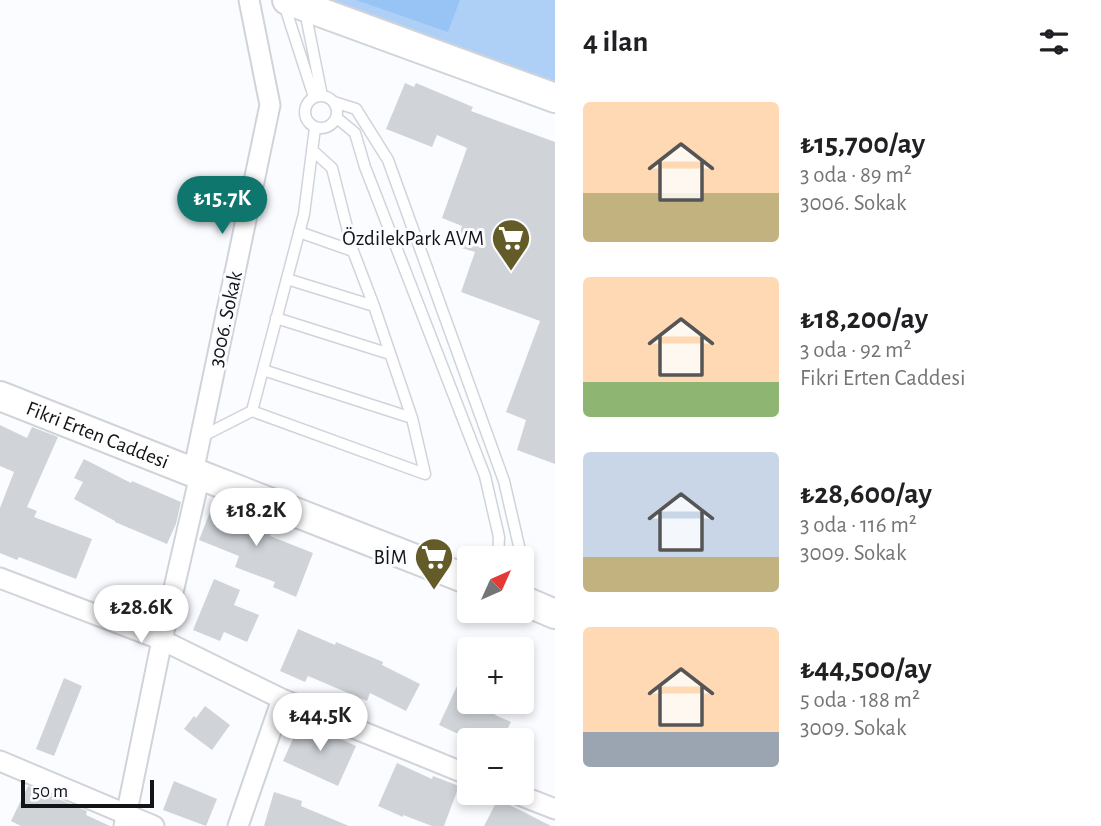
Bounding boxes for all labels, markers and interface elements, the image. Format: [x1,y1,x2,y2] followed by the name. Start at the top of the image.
[1035,23,1073,61] icon: filters
[583,27,648,57] text: 4 ilan
[800,129,925,159] text: ₺15,700/ay
[639,130,723,214] icon: home
[800,164,912,187] text: 3 oda · 89 m²
[165,176,279,236] pin: ₺15.7K
[193,187,251,210] text: ₺15.7K
[800,192,906,215] text: 3006. Sokak
[490,217,532,272] supermarket icon: ÖzdilekPark AVM
[342,227,484,249] place label: ÖzdilekPark AVM
[205,269,246,369] street label: 3006. Sokak
[800,304,928,334] text: ₺18,200/ay
[639,305,723,389] icon: home
[800,339,911,362] text: 3 oda · 92 m²
[800,367,965,390] text: Fikri Erten Caddesi
[23,397,172,473] street label: Fikri Erten Caddesi
[800,479,932,509] text: ₺28,600/ay
[639,480,723,564] icon: home
[199,489,313,548] pin: ₺18.2K
[226,499,286,522] text: ₺18.2K
[800,514,917,537] text: 3 oda · 116 m²
[413,536,455,591] supermarket icon: BİM
[800,542,906,565] text: 3009. Sokak
[374,546,407,568] place label: BİM
[457,546,534,623] north arrow
[457,546,534,805] map controls
[84,586,198,645] pin: ₺28.6K
[110,596,172,619] text: ₺28.6K
[457,637,534,714] button: +
[800,654,932,684] text: ₺44,500/ay
[639,655,723,739] icon: home
[800,689,920,712] text: 5 oda · 188 m²
[263,694,377,753] pin: ₺44.5K
[289,704,351,727] text: ₺44.5K
[800,717,906,740] text: 3009. Sokak
[457,728,534,805] button: −
[21,777,154,809] scale bar
[32,782,68,801] text: 50 m

